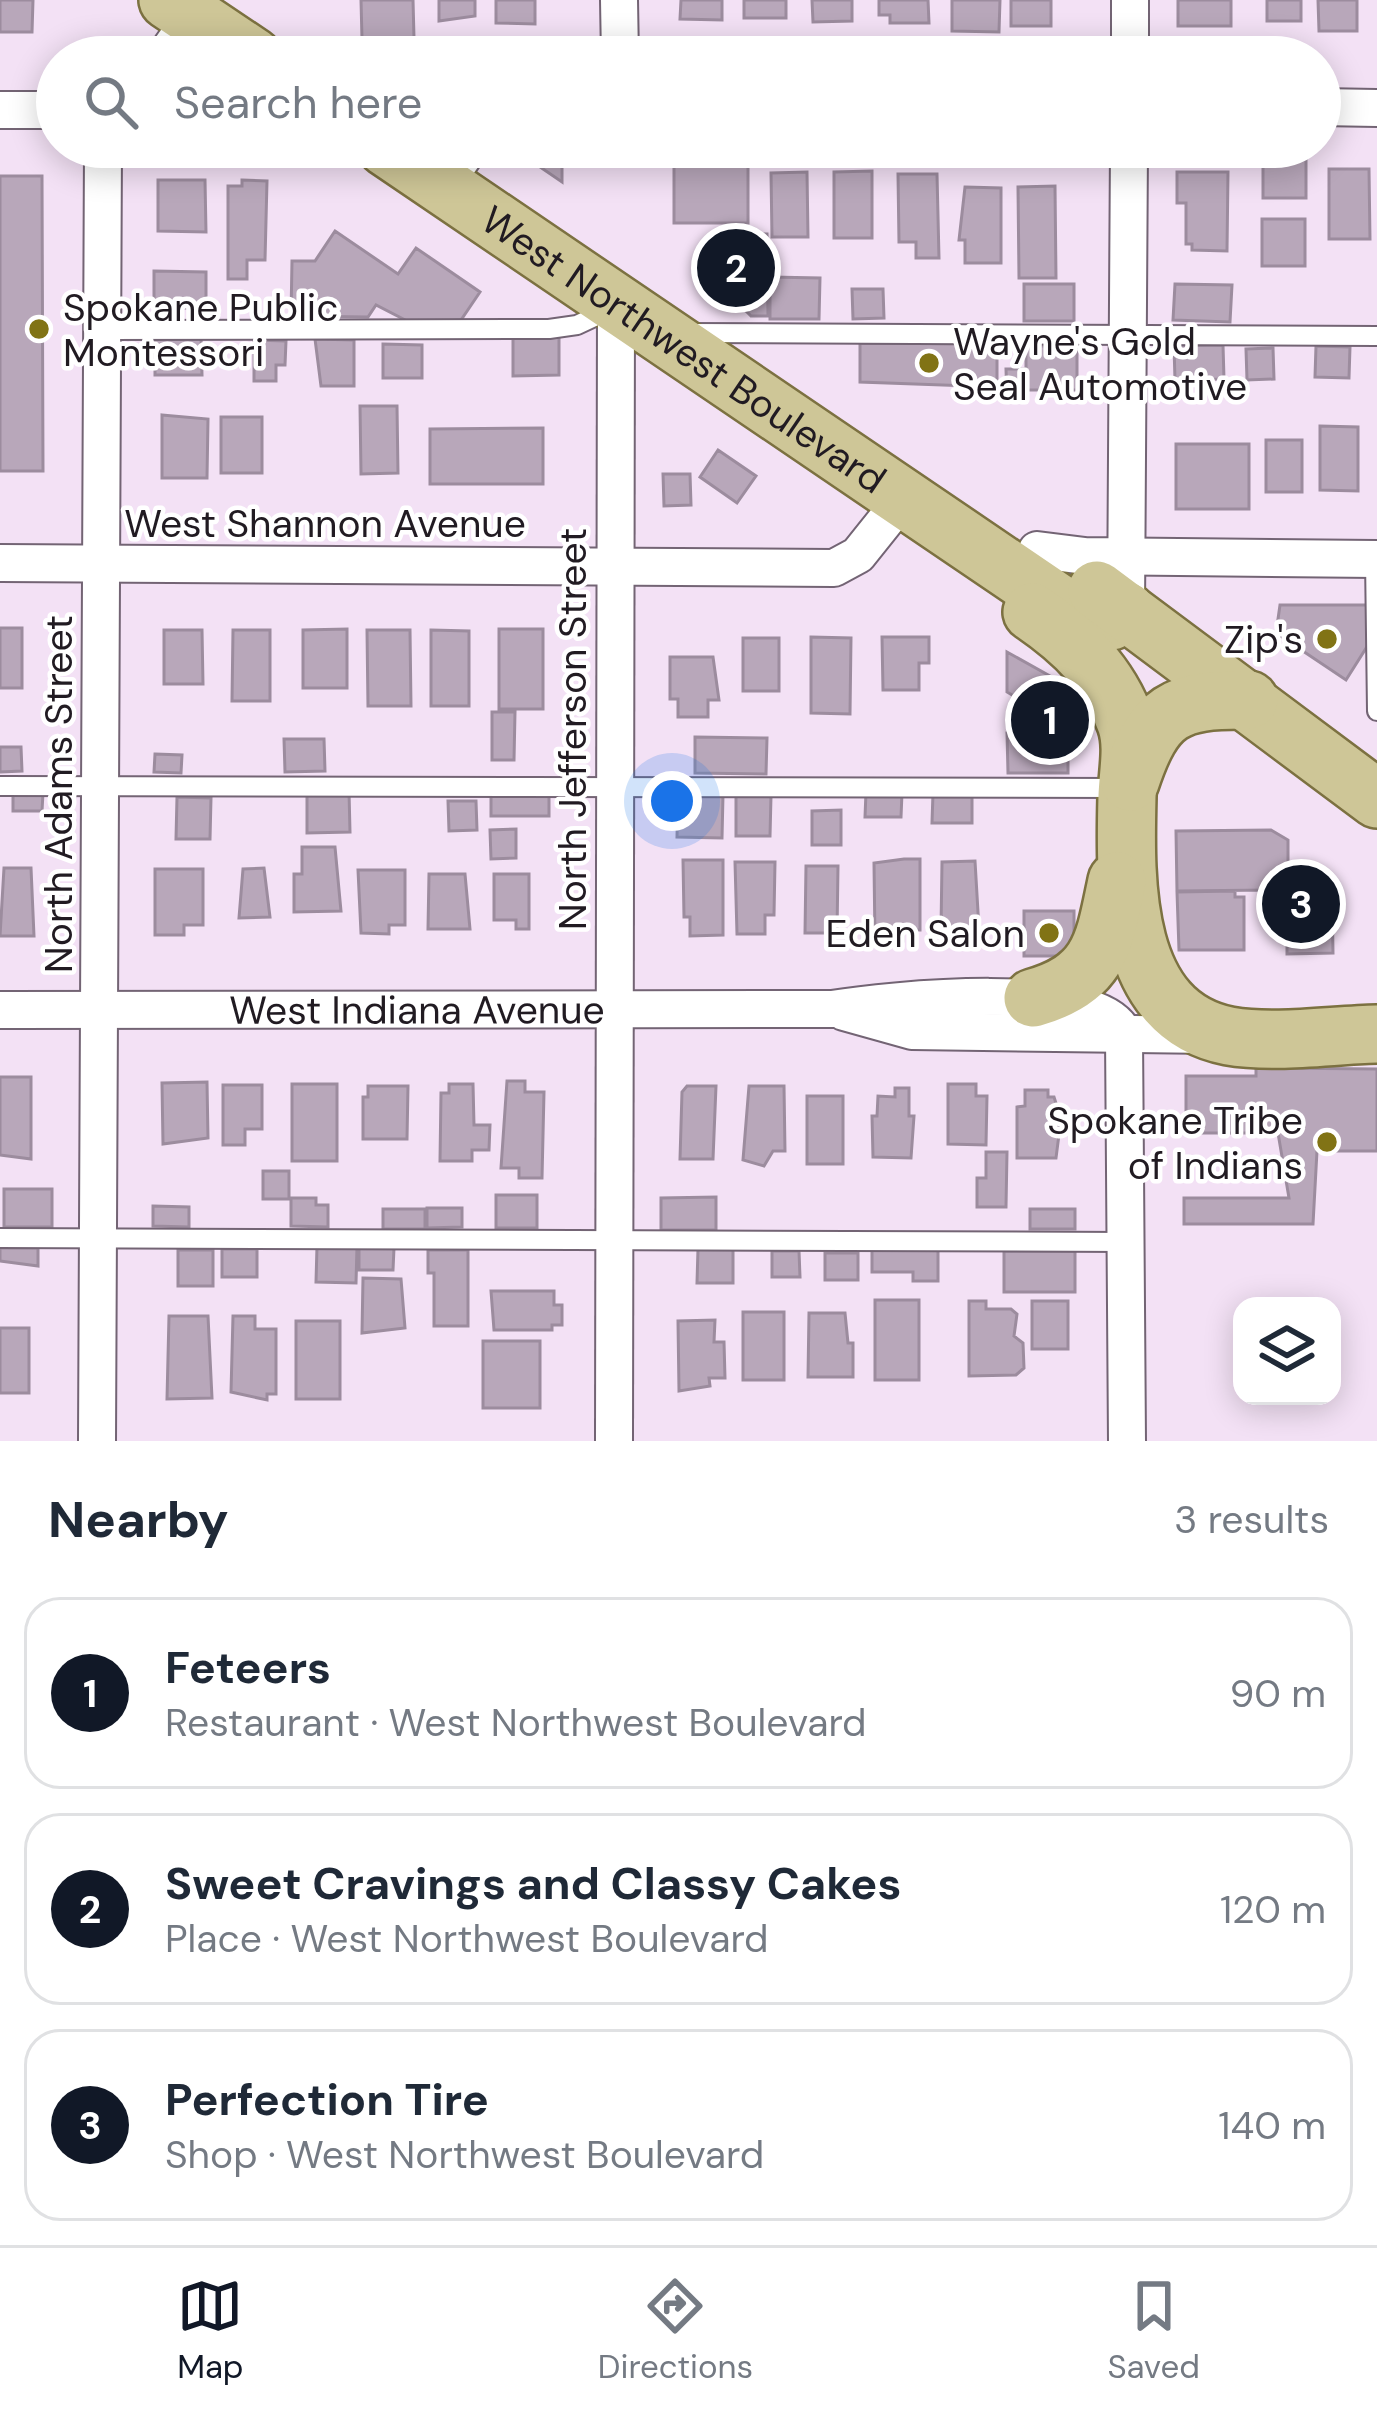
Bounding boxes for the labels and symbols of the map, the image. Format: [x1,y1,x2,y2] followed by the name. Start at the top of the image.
[472,194,896,505] street label: West Northwest Boulevard
[697,223,775,313] pin: 2
[63,282,339,378] place label: Spokane Public Montessori
[26,316,52,342] marker: Spokane Public Montessori
[953,316,1247,412] place label: Wayne's Gold Seal Automotive
[916,350,942,376] marker: Wayne's Gold Seal Automotive
[124,498,526,549] street label: West Shannon Avenue
[547,528,598,930] street label: North Jefferson Street
[1224,614,1303,665] place label: Zip's
[33,615,84,973] street label: North Adams Street
[1314,626,1340,652] marker: Zip's
[1011,675,1089,765] pin: 1
[642,771,702,831] your location
[1262,859,1340,949] pin: 3
[826,908,1025,959] place label: Eden Salon
[1036,920,1062,946] marker: Eden Salon
[229,984,605,1035] street label: West Indiana Avenue
[1047,1095,1303,1191] place label: Spokane Tribe of Indians
[1314,1129,1340,1155] marker: Spokane Tribe of Indians

